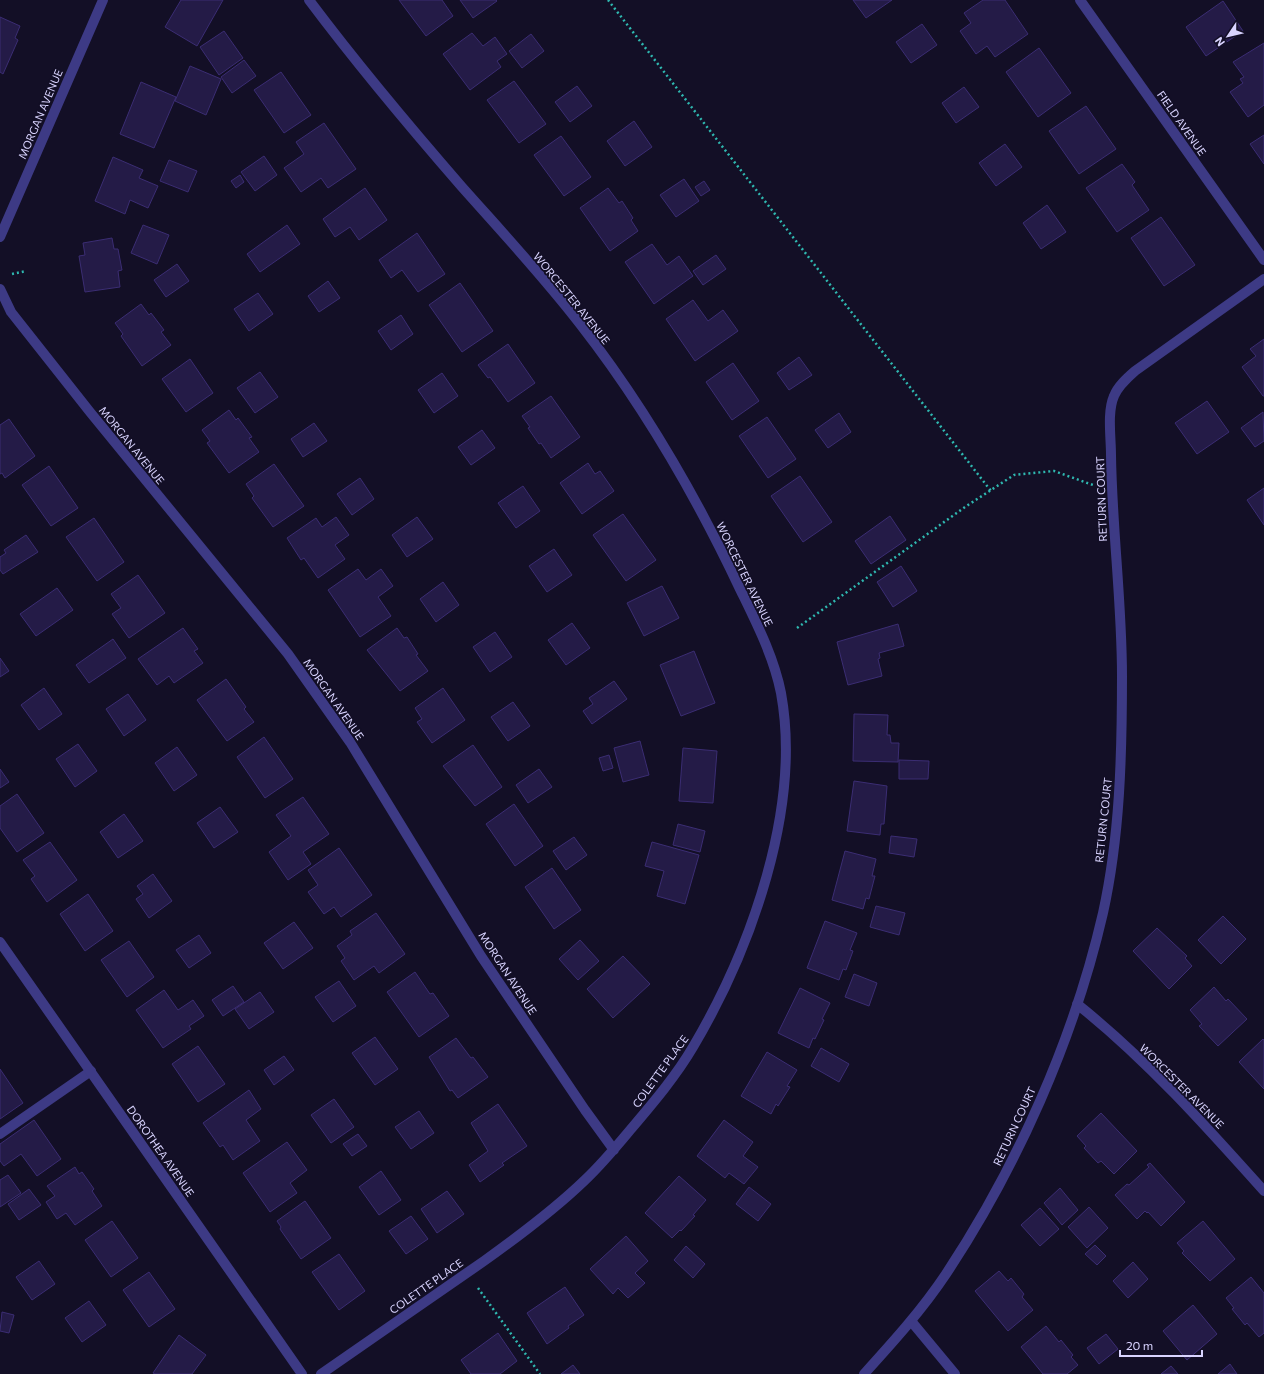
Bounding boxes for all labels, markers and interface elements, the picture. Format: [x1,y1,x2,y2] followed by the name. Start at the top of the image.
[1208,16,1248,56] north arrow
[1212,35,1227,49] text: N
[15,67,65,161] street label: MORGAN AVENUE
[1155,88,1209,158] street label: FIELD AVENUE
[531,249,613,347] street label: WORCESTER AVENUE
[97,403,167,487] street label: MORGAN AVENUE
[1093,456,1109,542] street label: RETURN COURT
[714,520,776,628] street label: WORCESTER AVENUE
[301,656,367,742] street label: MORGAN AVENUE
[1092,777,1114,863] street label: RETURN COURT
[476,929,540,1017] street label: MORGAN AVENUE
[629,1032,691,1110] street label: COLETTE PLACE
[1137,1041,1227,1131] street label: WORCESTER AVENUE
[990,1085,1038,1167] street label: RETURN COURT
[125,1103,197,1199] street label: DOROTHEA AVENUE
[387,1256,465,1316] street label: COLETTE PLACE
[1120,1332,1202,1358] scale bar
[1126,1338,1153,1352] text: 20 m

